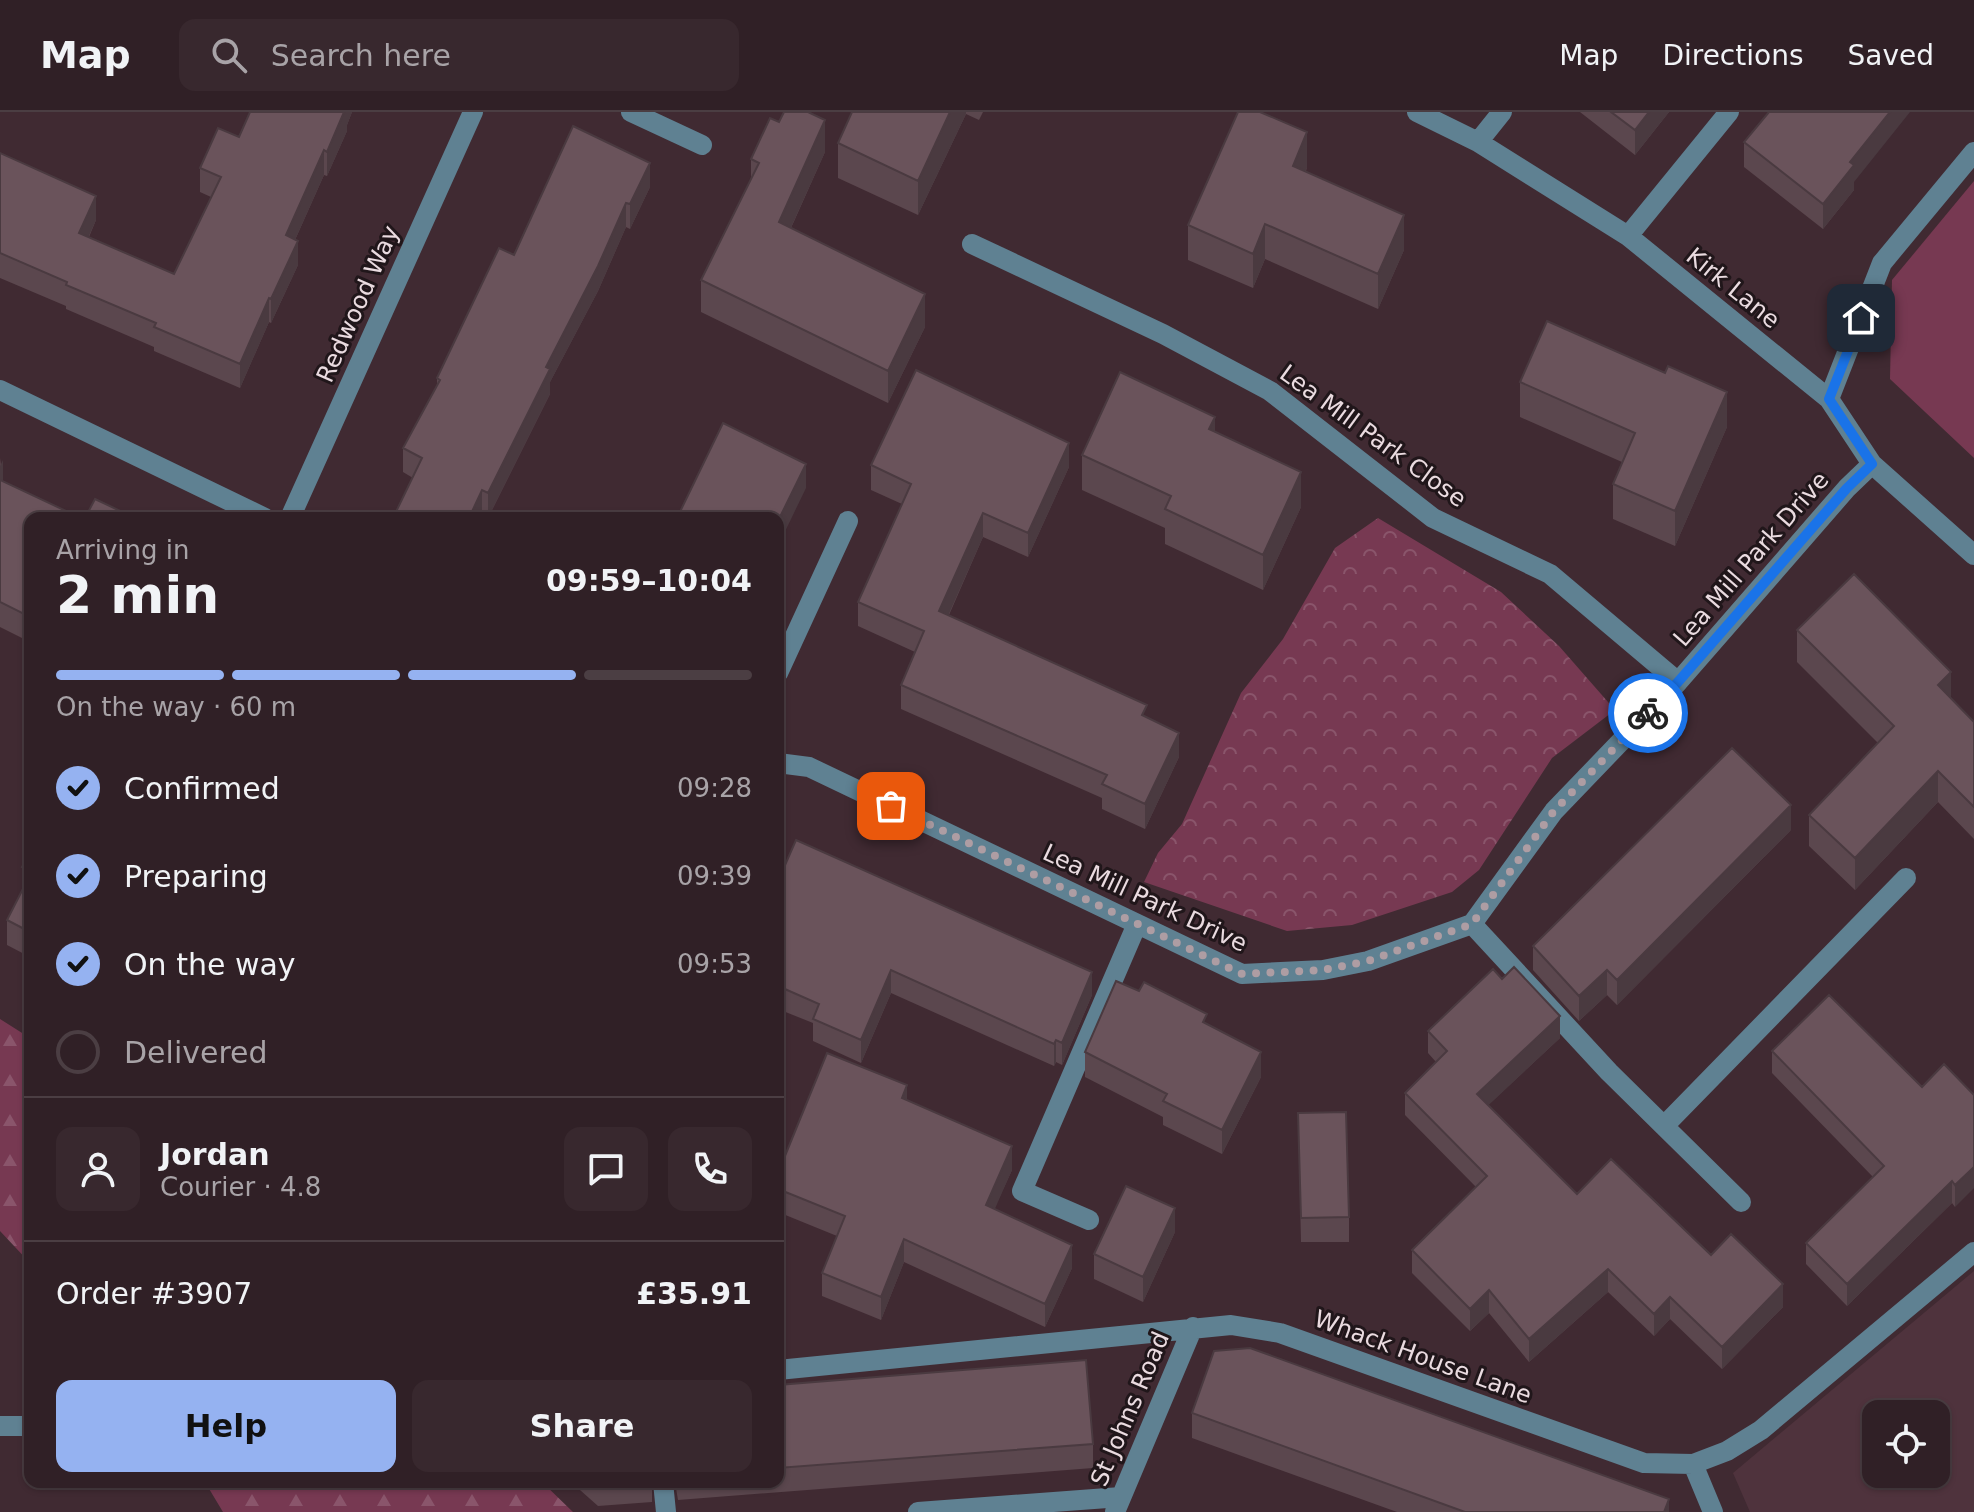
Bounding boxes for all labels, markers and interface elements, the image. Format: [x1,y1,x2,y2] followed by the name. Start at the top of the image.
[179,19,739,91] search box
[40,33,131,77] text: Map
[207,33,251,77] icon: search
[271,38,451,73] text: Search here
[1559,39,1618,72] text: Map
[1662,39,1803,72] text: Directions
[1847,39,1934,72] text: Saved
[311,221,405,387] street label: Redwood Way
[1681,242,1785,334] street label: Kirk Lane
[1827,284,1895,352] pin
[1839,296,1883,340] icon: home
[1274,359,1472,513] street label: Lea Mill Park Close
[1668,466,1834,652] street label: Lea Mill Park Drive
[56,535,190,565] text: Arriving in
[546,563,752,598] text: 09:59–10:04
[56,565,219,625] text: 2 min
[1608,673,1688,753] courier
[1626,691,1670,735] icon: bike
[56,692,296,722] text: On the way · 60 m
[56,766,100,810] icon: check
[124,771,280,806] text: Confirmed
[857,772,925,840] pin
[677,773,752,803] text: 09:28
[869,784,913,828] icon: bag
[1039,838,1251,958] street label: Lea Mill Park Drive
[56,854,100,898] icon: check
[124,859,268,894] text: Preparing
[677,861,752,891] text: 09:39
[56,942,100,986] icon: check
[124,947,296,982] text: On the way
[677,949,752,979] text: 09:53
[124,1035,268,1070] text: Delivered
[56,1127,140,1211] button: person
[564,1127,648,1211] button: chat
[668,1127,752,1211] button: phone
[160,1137,270,1172] text: Jordan
[160,1172,321,1202] text: Courier · 4.8
[56,1276,252,1311] text: Order #3907
[636,1276,752,1311] text: £35.91
[1310,1305,1536,1409] street label: Whack House Lane
[1085,1328,1175,1490] street label: St Johns Road
[56,1380,396,1472] button: Help
[412,1380,752,1472] button: Share
[1862,1400,1950,1488] map controls
[1862,1400,1950,1488] button: locate

